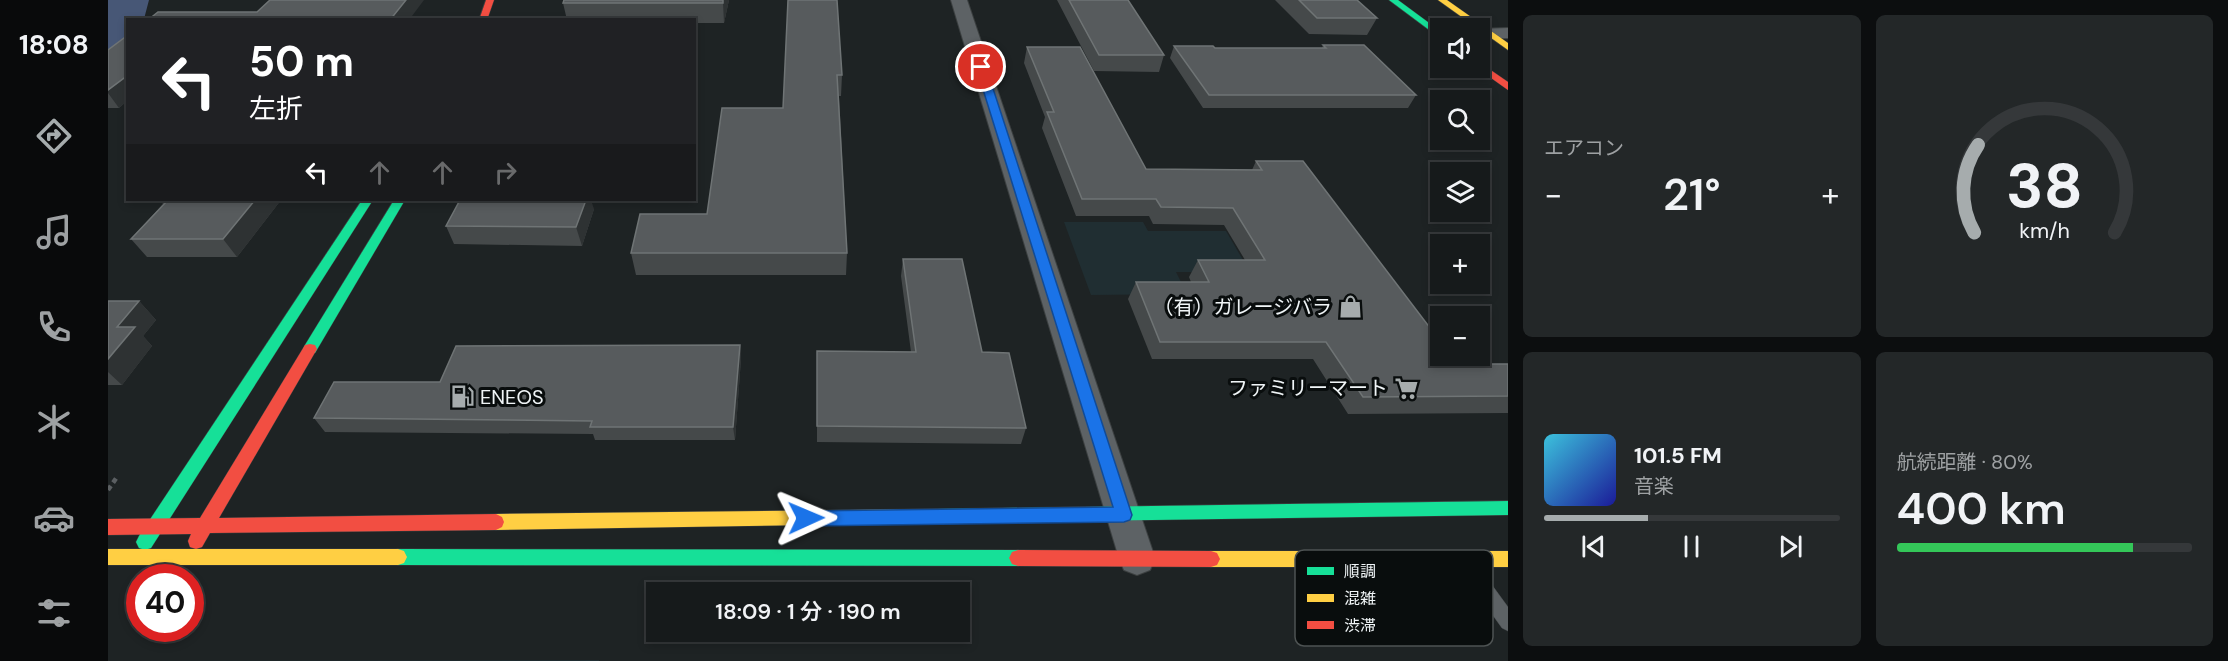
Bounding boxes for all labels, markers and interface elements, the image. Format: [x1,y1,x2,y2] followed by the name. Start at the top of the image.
[1430,18,1490,366] map controls
[1430,18,1490,78] button: sound
[19,27,89,62] text: 18:08
[249,34,354,89] text: 50 m
[955,41,1006,92] pin
[150,42,228,120] icon: left
[964,50,997,83] icon: arrive
[1430,90,1490,150] button: search
[249,91,303,126] text: 左折
[33,115,75,157] icon: directions
[1544,135,1624,161] text: エアコン
[2006,145,2083,226] text: 38
[300,156,333,189] icon: left
[363,156,396,189] icon: ahead
[426,156,459,189] icon: ahead
[489,156,522,189] icon: right
[1430,162,1490,222] button: layers
[1663,165,1721,224] text: 21°
[1544,173,1562,216] text: −
[1821,173,1839,216] text: +
[33,211,75,253] icon: music
[2019,217,2070,245] text: km/h
[1430,234,1490,294] button: +
[1154,294,1332,320] place label: （有）ガレージバラ
[1337,294,1363,320] shop icon: （有）ガレージバラ
[33,306,75,348] icon: phone
[1430,306,1490,366] button: −
[1228,375,1388,401] place label: ファミリーマート
[1393,375,1419,401] supermarket icon: ファミリーマート
[449,384,475,410] fuel station icon: ENEOS
[480,384,544,410] place label: ENEOS
[33,401,75,443] icon: climate
[1634,441,1722,470] text: 101.5 FM
[1897,449,2033,475] text: 航続距離 · 80%
[1634,473,1674,499] text: 音楽
[1897,479,2066,538] text: 400 km
[774,486,838,550] position arrow
[33,497,75,539] icon: car
[1577,530,1610,563] icon: previous
[1675,530,1708,563] icon: pause
[1774,530,1807,563] icon: next
[1295,550,1493,646] legend
[1344,561,1376,582] text: 順調
[126,564,204,642] speed limit sign: 40
[1344,588,1376,609] text: 混雑
[33,592,75,634] icon: filters
[715,597,901,626] text: 18:09 · 1 分 · 190 m
[1344,615,1376,636] text: 渋滞

